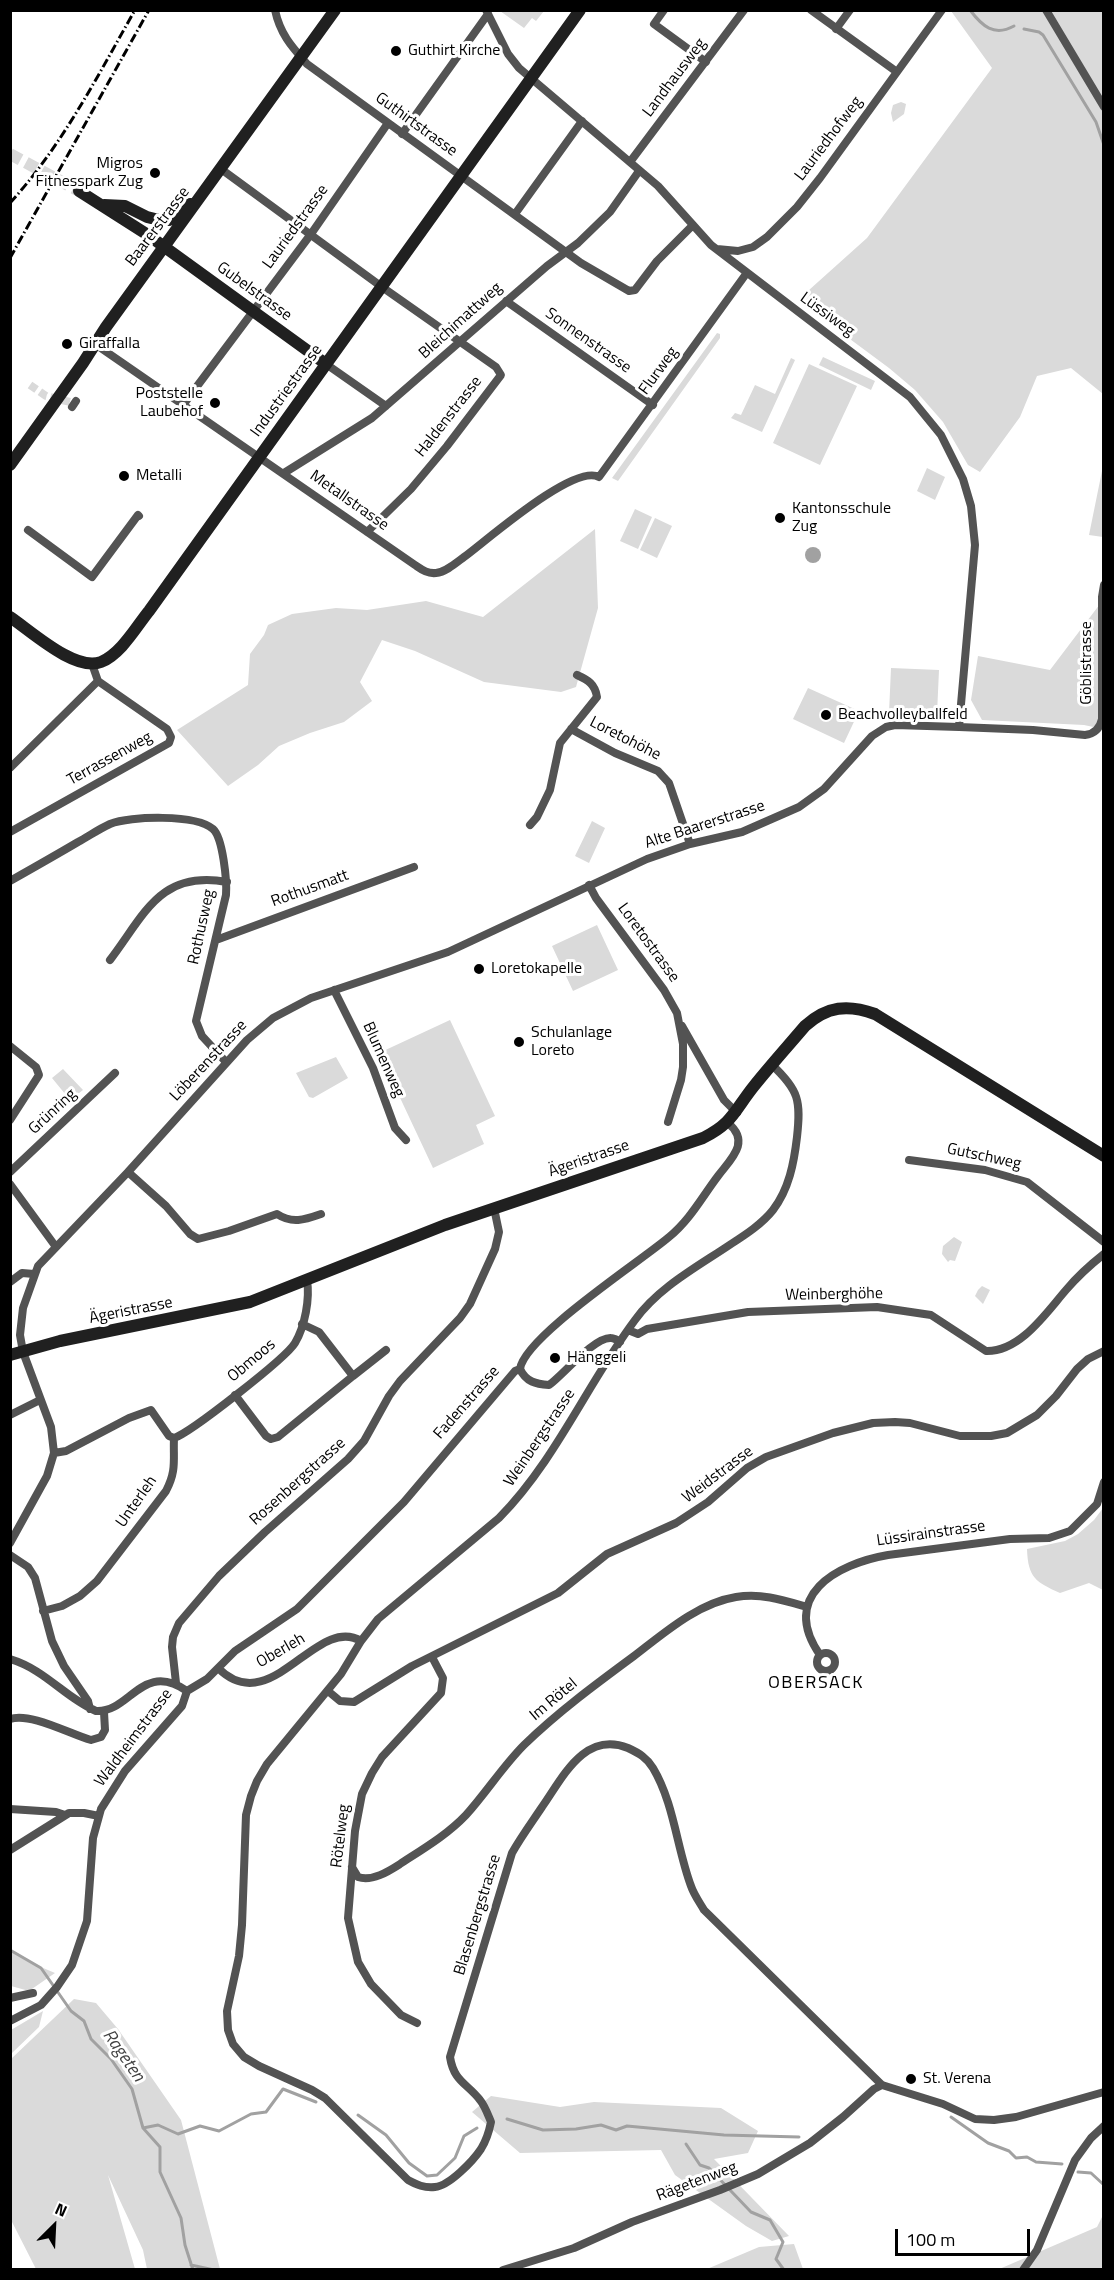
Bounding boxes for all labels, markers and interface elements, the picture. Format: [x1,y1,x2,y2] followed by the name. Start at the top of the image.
[639,35,711,121] street label: Landhausweg
[408,41,500,61] place label: Guthirt Kirche
[389,44,403,58] marker: Guthirt Kirche
[371,89,461,161] street label: Guthirtstrasse
[791,93,867,185] street label: Lauriedhofweg
[36,154,143,192] place label: Migros Fitnesspark Zug
[148,166,162,180] marker: Migros Fitnesspark Zug
[259,181,333,273] street label: Lauriedstrasse
[122,184,194,270] street label: Baarerstrasse
[213,258,295,326] street label: Gubelstrasse
[415,279,507,363] street label: Bleichimattweg
[796,289,858,341] street label: Lüssiweg
[541,304,635,378] street label: Sonnenstrasse
[79,334,140,354] place label: Giraffalla
[60,337,74,351] marker: Giraffalla
[247,341,327,441] street label: Industriestrasse
[635,343,683,399] street label: Flurweg
[412,373,486,461] street label: Haldenstrasse
[135,384,203,422] place label: Poststelle Laubehof
[208,396,222,410] marker: Poststelle Laubehof
[136,466,182,486] place label: Metalli
[306,467,392,535] street label: Metallstrasse
[117,469,131,483] marker: Metalli
[792,499,891,537] place label: Kantonsschule Zug
[773,511,787,525] marker: Kantonsschule Zug
[1077,621,1097,705] street label: Göblistrasse
[838,705,968,725] place label: Beachvolleyballfeld
[819,708,833,722] marker: Beachvolleyballfeld
[586,713,664,765] street label: Loretohöhe
[64,728,156,790] street label: Terrassenweg
[643,797,767,853] street label: Alte Baarerstrasse
[269,866,351,912] street label: Rothusmatt
[185,888,219,966] street label: Rothusweg
[613,900,683,986] street label: Loretostrasse
[491,959,582,979] place label: Loretokapelle
[472,962,486,976] marker: Loretokapelle
[166,1016,252,1106] street label: Löberenstrasse
[358,1019,408,1101] street label: Blumenweg
[531,1023,612,1061] place label: Schulanlage Loreto
[512,1035,526,1049] marker: Schulanlage Loreto
[25,1085,81,1139] street label: Grünring
[546,1136,632,1182] street label: Ägeristrasse
[945,1140,1023,1174] street label: Gutschweg
[785,1285,883,1305] street label: Weinberghöhe
[88,1294,174,1328] street label: Ägeristrasse
[224,1335,280,1387] street label: Obmoos
[567,1348,626,1368] place label: Hänggeli
[548,1351,562,1365] marker: Hänggeli
[430,1363,504,1443] street label: Fadenstrasse
[500,1385,580,1491] street label: Weinbergstrasse
[246,1434,350,1530] street label: Rosenbergstrasse
[679,1442,757,1508] street label: Weidstrasse
[112,1473,162,1531] street label: Unterleh
[875,1517,987,1551] street label: Lüssirainstrasse
[253,1629,309,1673] street label: Oberleh
[768,1673,864,1695] district label: OBERSACK
[526,1675,582,1725] street label: Im Rötel
[91,1685,177,1791] street label: Waldheimstrasse
[328,1803,354,1869] street label: Rötelweg
[450,1852,506,1978] street label: Blasenbergstrasse
[97,2026,149,2086] water label: Rageten
[923,2069,991,2089] place label: St. Verena
[904,2072,918,2086] marker: St. Verena
[654,2158,740,2206] street label: Rägetenweg
[24,2196,84,2256] north arrow
[51,2196,71,2223] text: N
[898,2217,1033,2255] scale bar
[906,2226,955,2253] text: 100 m

